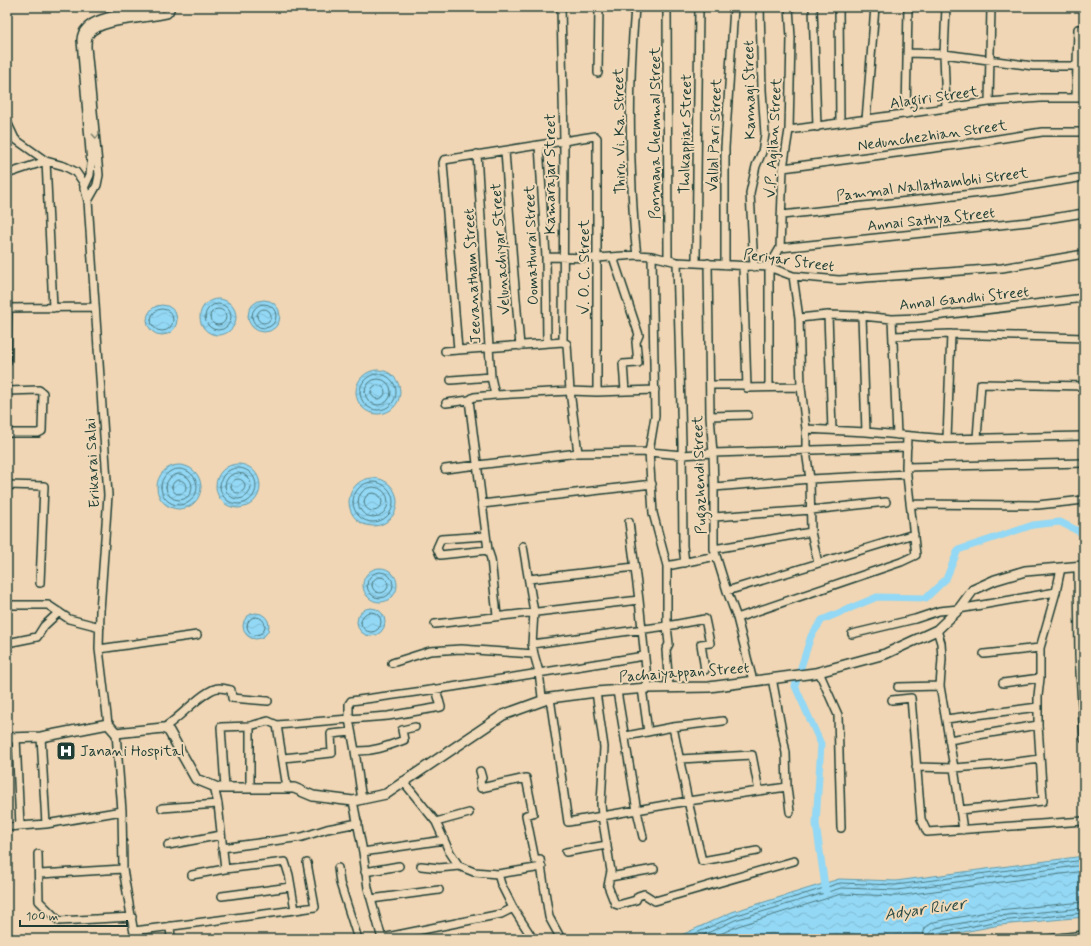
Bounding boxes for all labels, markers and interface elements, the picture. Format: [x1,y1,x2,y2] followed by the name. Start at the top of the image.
[739,40,761,140] street label: Kannagi Street
[646,47,666,219] street label: Ponmana Chemmal Street
[609,67,631,194] street label: Thiru. Vi. Ka. Street
[675,74,697,194] street label: Tholkappiar Street
[761,77,787,199] street label: V.P. Agilan Street
[703,78,727,192] street label: Vallal Pari Street
[889,82,980,115] street label: Alagiri Street
[541,113,561,235] street label: Kamarajar Street
[856,116,1008,156] street label: Nedunchezhian Street
[91,133,100,139] one-way arrow
[835,163,1029,207] street label: Pammal Nallathambhi Street
[486,182,516,316] street label: Velunachiyar Street
[520,184,544,306] street label: Oomathurai Street
[866,203,996,237] street label: Annai Sathya Street
[459,208,487,344] street label: Jeevanatham Street
[575,219,595,314] street label: V. O. C. Street
[742,245,836,277] street label: Periyar Street
[898,282,1030,316] street label: Annal Gandhi Street
[688,415,713,535] street label: Pugazhendi Street
[81,417,105,508] street label: Erikarai Salai
[618,658,750,688] street label: Pachaiyappan Street
[55,740,77,762] hospital icon: Janani Hospital
[80,742,185,762] place label: Janani Hospital
[883,893,970,926] water label: Adyar River
[20,902,127,928] scale bar
[26,909,58,925] text: 100 m

